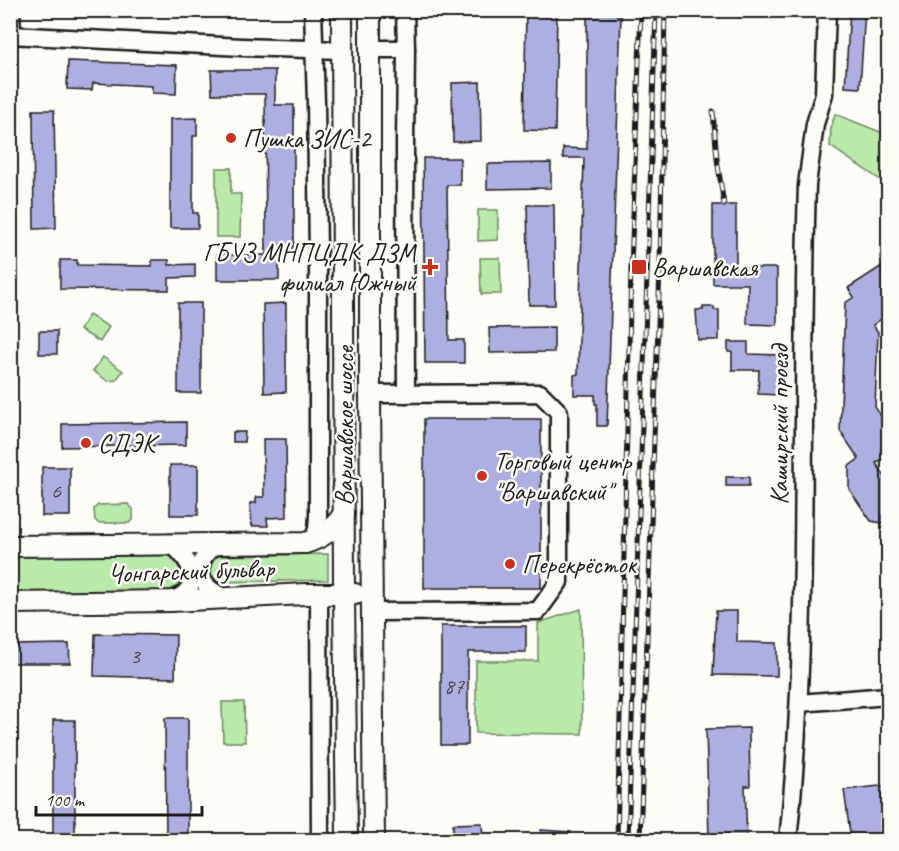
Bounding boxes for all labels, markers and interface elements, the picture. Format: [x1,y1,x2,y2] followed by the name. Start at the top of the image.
[243,122,373,155] place label: Пушка ЗИС-2
[224,131,238,145] marker: Пушка ЗИС-2
[203,236,418,299] place label: ГБУЗ МНПЦДК ДЗМ филиал Южный
[652,251,759,284] place label: Варшавская
[421,258,439,276] marker: ГБУЗ МНПЦДК ДЗМ филиал Южный
[630,258,648,276] marker: Варшавская
[763,342,796,505] street label: Каширский проезд
[328,345,361,506] street label: Варшавское шоссе
[98,427,160,460] place label: СДЭК
[79,436,93,450] marker: СДЭК
[494,445,633,508] place label: Торговый центр "Варшавский"
[475,469,489,483] marker: Торговый центр "Варшавский"
[51,477,62,505] house number: 6
[522,548,638,581] place label: Перекрёсток
[107,552,277,590] street label: Чонгарский бульвар
[503,557,517,571] marker: Перекрёсток
[130,642,142,670] house number: 3
[444,672,465,700] house number: 87
[36,779,202,817] scale bar
[45,789,86,811] text: 100 m

